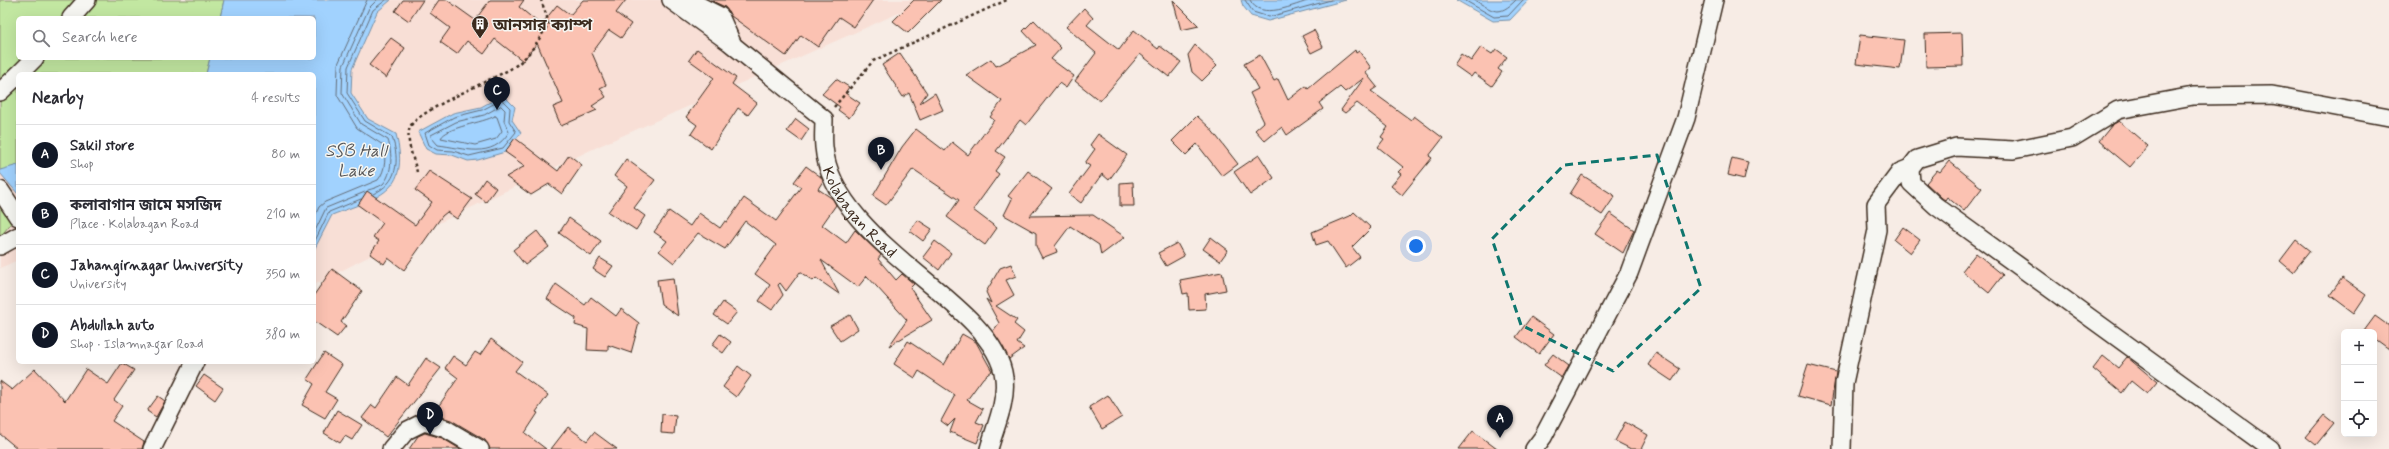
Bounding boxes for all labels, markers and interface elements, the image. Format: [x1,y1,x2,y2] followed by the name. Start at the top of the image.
[470,14,490,39] building icon: আনসার ক্যাম্প
[492,15,592,36] place label: আনসার ক্যাম্প
[16,16,316,60] search box
[30,27,52,49] icon: search
[62,28,138,48] text: Search here
[484,77,510,110] pin: C
[32,87,84,109] text: Nearby
[251,90,300,107] text: 4 results
[70,136,134,156] text: Sakil store
[868,137,894,170] pin: B
[325,140,389,182] water label: SSB Hall Lake
[41,146,49,163] text: A
[271,146,300,163] text: 80 m
[70,156,94,173] text: Shop
[817,164,901,263] street label: Kolabagan Road
[70,196,222,216] text: কলাবাগান জামে মসজিদ
[41,206,49,223] text: B
[266,206,300,223] text: 210 m
[70,216,199,233] text: Place · Kolabagan Road
[1406,236,1426,256] your location
[70,256,243,276] text: Jahangirnagar University
[40,266,50,283] text: C
[266,266,300,283] text: 350 m
[70,276,126,293] text: University
[70,316,154,336] text: Abdullah auto
[41,326,49,343] text: D
[265,326,300,343] text: 380 m
[2341,329,2377,437] map controls
[2341,329,2377,365] button: +
[70,336,204,353] text: Shop · Islamnagar Road
[2341,365,2377,401] button: −
[2341,401,2377,437] button: locate
[417,402,443,435] pin: D
[1487,405,1513,438] pin: A

